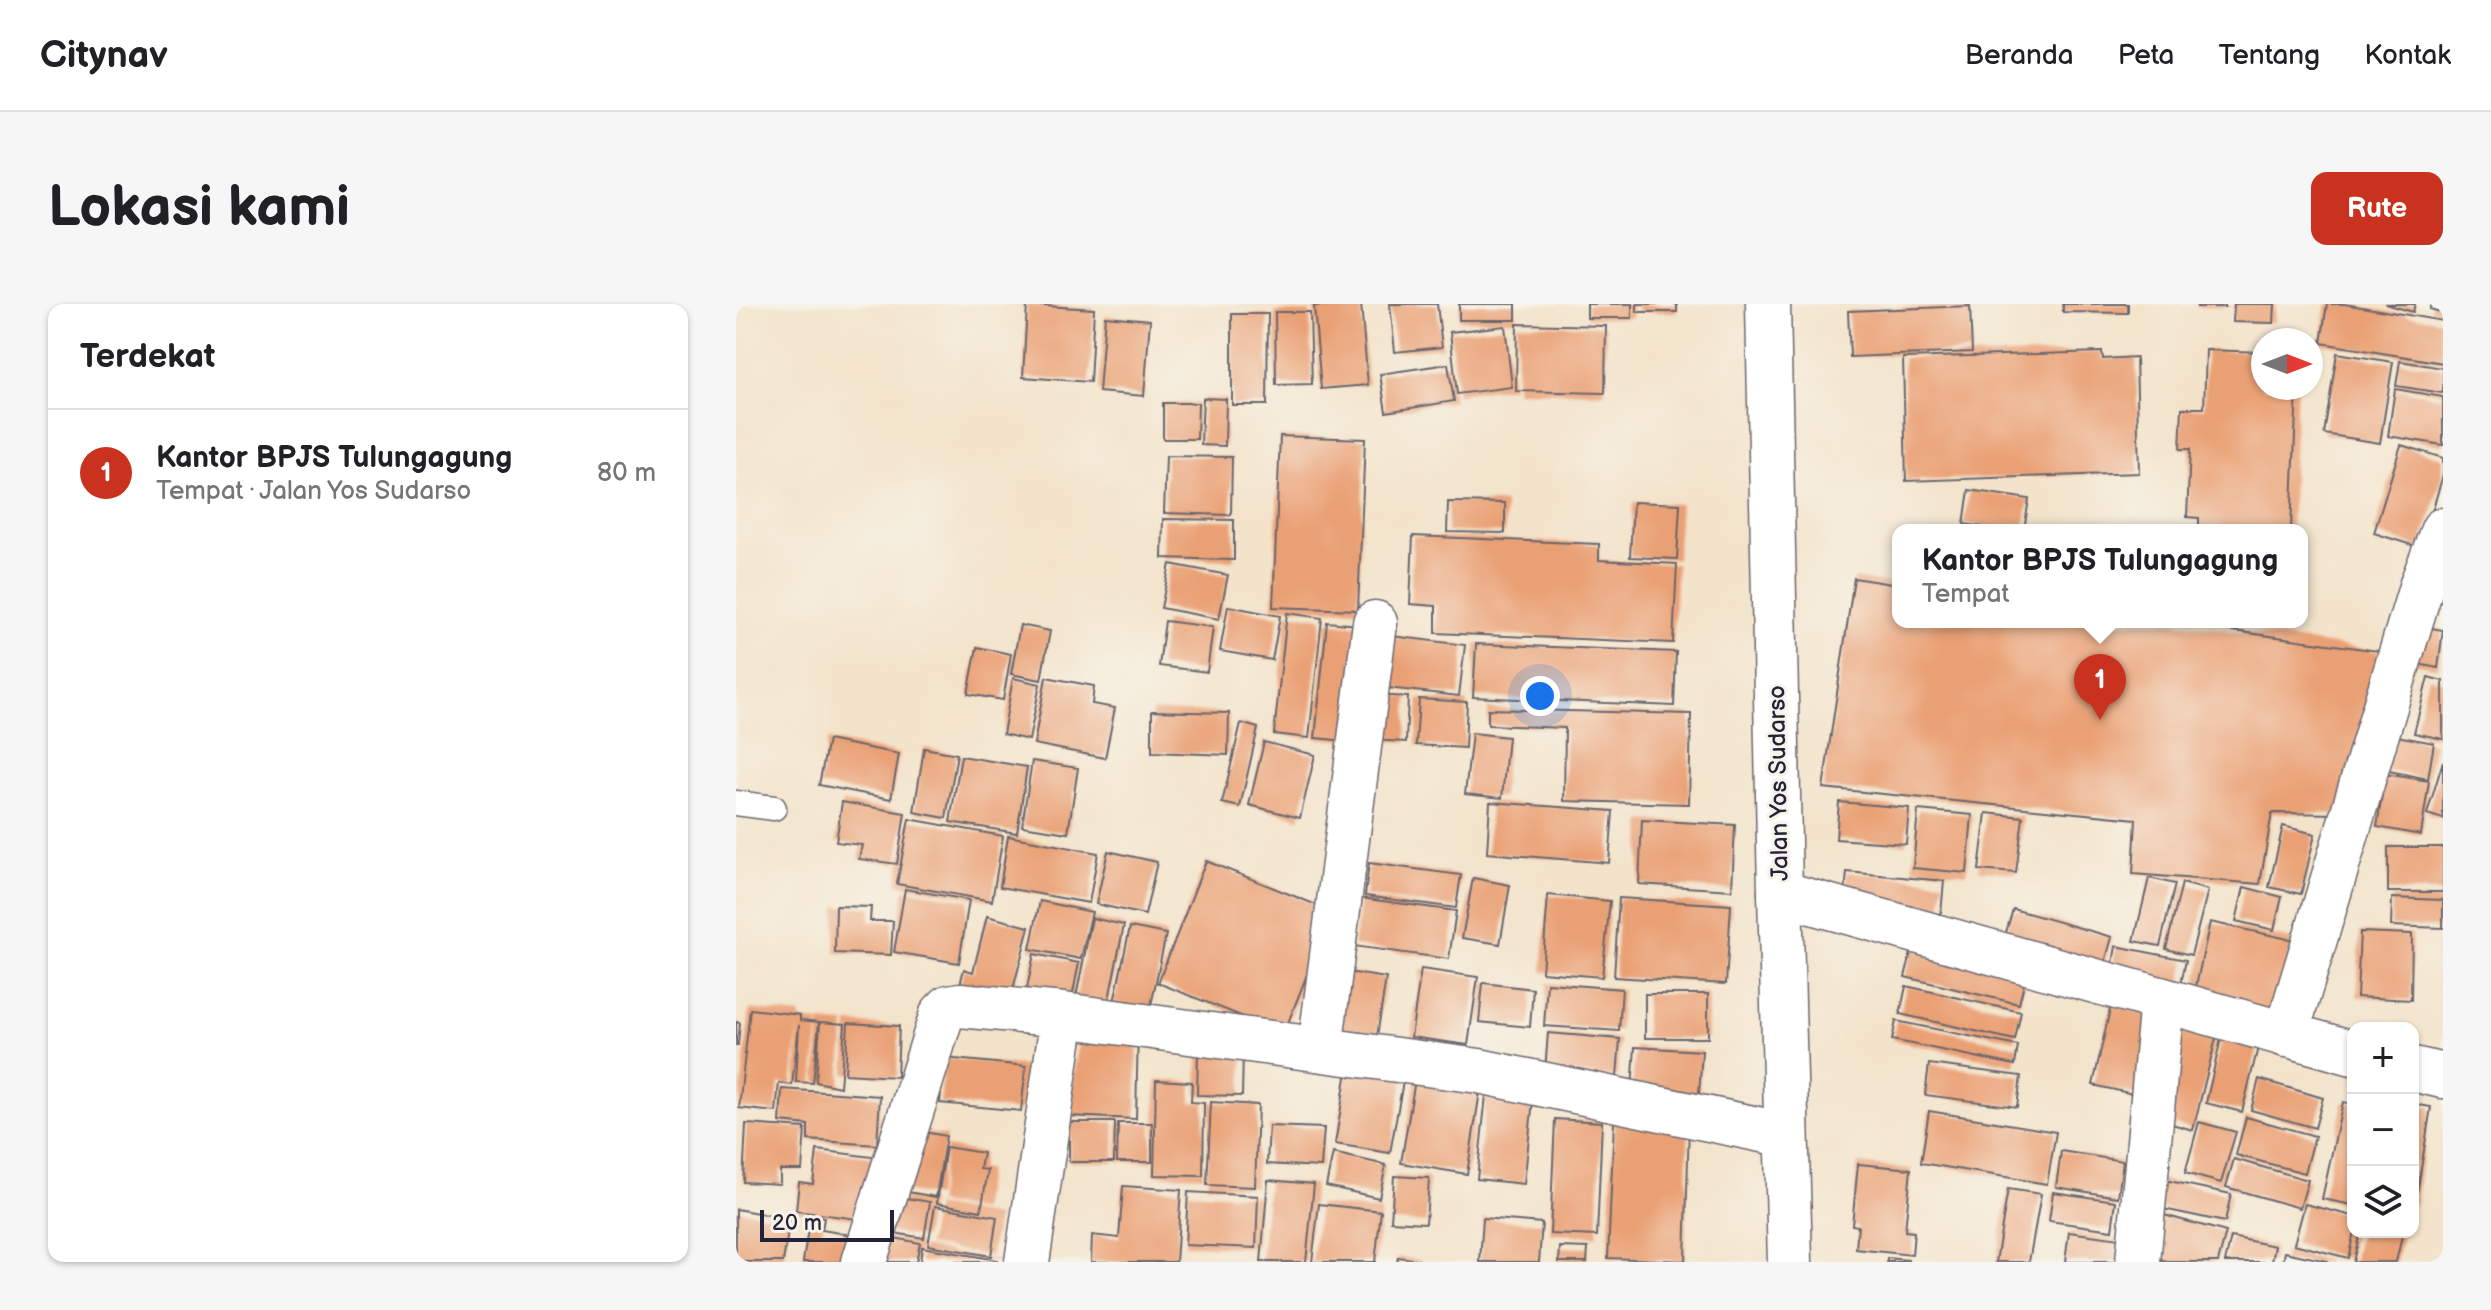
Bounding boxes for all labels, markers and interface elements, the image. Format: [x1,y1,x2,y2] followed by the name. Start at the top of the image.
[40,33,167,78] text: Citynav
[1965,39,2074,72] text: Beranda
[2118,39,2174,72] text: Peta
[2218,39,2320,72] text: Tentang
[2364,39,2451,72] text: Kontak
[2311,172,2443,245] button: Rute
[48,175,350,242] text: Lokasi kami
[2251,328,2323,400] north arrow
[80,336,215,377] text: Terdekat
[156,440,512,476] text: Kantor BPJS Tulungagung
[101,458,111,489] text: 1
[597,458,656,489] text: 80 m
[156,476,471,507] text: Tempat · Jalan Yos Sudarso
[1892,524,2308,628] popup
[1922,543,2278,579] text: Kantor BPJS Tulungagung
[1922,579,2009,610] text: Tempat
[2074,654,2126,720] pin: 1
[1520,676,1560,716] your location
[1762,685,1795,881] street label: Jalan Yos Sudarso
[2347,1022,2419,1238] map controls
[2347,1022,2419,1094] button: +
[2347,1094,2419,1166] button: −
[2347,1166,2419,1238] button: layers
[760,1206,894,1242] scale bar
[772,1210,822,1237] text: 20 m

